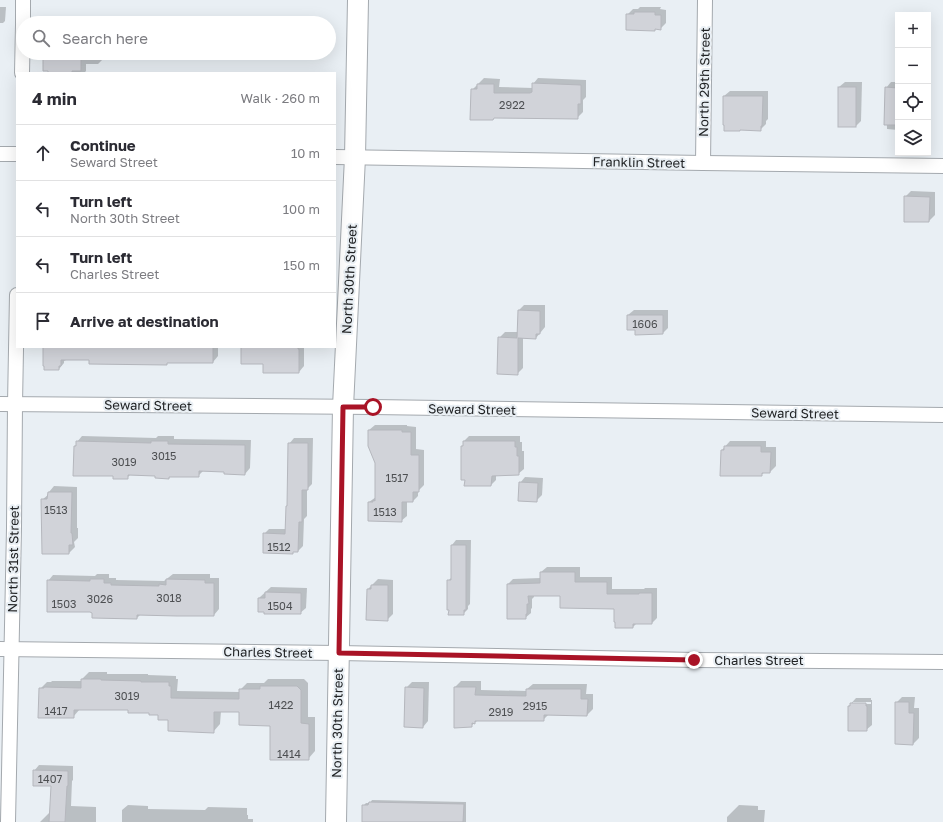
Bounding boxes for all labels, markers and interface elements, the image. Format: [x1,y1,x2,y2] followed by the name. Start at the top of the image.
[895,12,931,156] map controls
[895,12,931,48] button: +
[16,16,336,60] search box
[30,27,52,49] icon: search
[695,27,713,137] street label: North 29th Street
[62,29,148,47] text: Search here
[895,48,931,84] button: −
[895,84,931,120] button: locate
[32,88,77,109] text: 4 min
[241,90,320,106] text: Walk · 260 m
[499,98,525,111] house number: 2922
[895,120,931,156] button: layers
[70,136,136,154] text: Continue
[32,142,54,164] icon: ahead
[291,145,320,161] text: 10 m
[593,153,685,171] street label: Franklin Street
[70,154,158,170] text: Seward Street
[70,192,132,210] text: Turn left
[32,198,54,220] icon: left
[283,201,320,217] text: 100 m
[70,210,180,226] text: North 30th Street
[338,224,360,334] street label: North 30th Street
[70,248,132,266] text: Turn left
[32,254,54,276] icon: left
[283,257,320,273] text: 150 m
[70,266,159,282] text: Charles Street
[32,310,54,332] icon: arrive
[70,312,219,330] text: Arrive at destination
[632,317,658,330] house number: 1606
[104,396,192,414] street label: Seward Street
[364,398,382,416] route start
[428,400,516,418] street label: Seward Street
[751,404,839,422] street label: Seward Street
[152,449,176,462] house number: 3015
[111,455,137,468] house number: 3019
[386,471,409,484] house number: 1517
[44,503,68,516] house number: 1513
[4,505,22,613] street label: North 31st Street
[373,505,397,518] house number: 1513
[267,540,291,553] house number: 1512
[156,591,182,604] house number: 3018
[87,592,113,605] house number: 3026
[52,597,76,610] house number: 1503
[267,599,293,612] house number: 1504
[223,643,313,661] street label: Charles Street
[685,651,703,669] route end
[714,652,804,668] street label: Charles Street
[328,668,346,778] street label: North 30th Street
[114,689,140,702] house number: 3019
[269,698,293,711] house number: 1422
[523,699,547,712] house number: 2915
[44,704,68,717] house number: 1417
[488,705,514,718] house number: 2919
[277,747,301,760] house number: 1414
[38,772,63,785] house number: 1407

